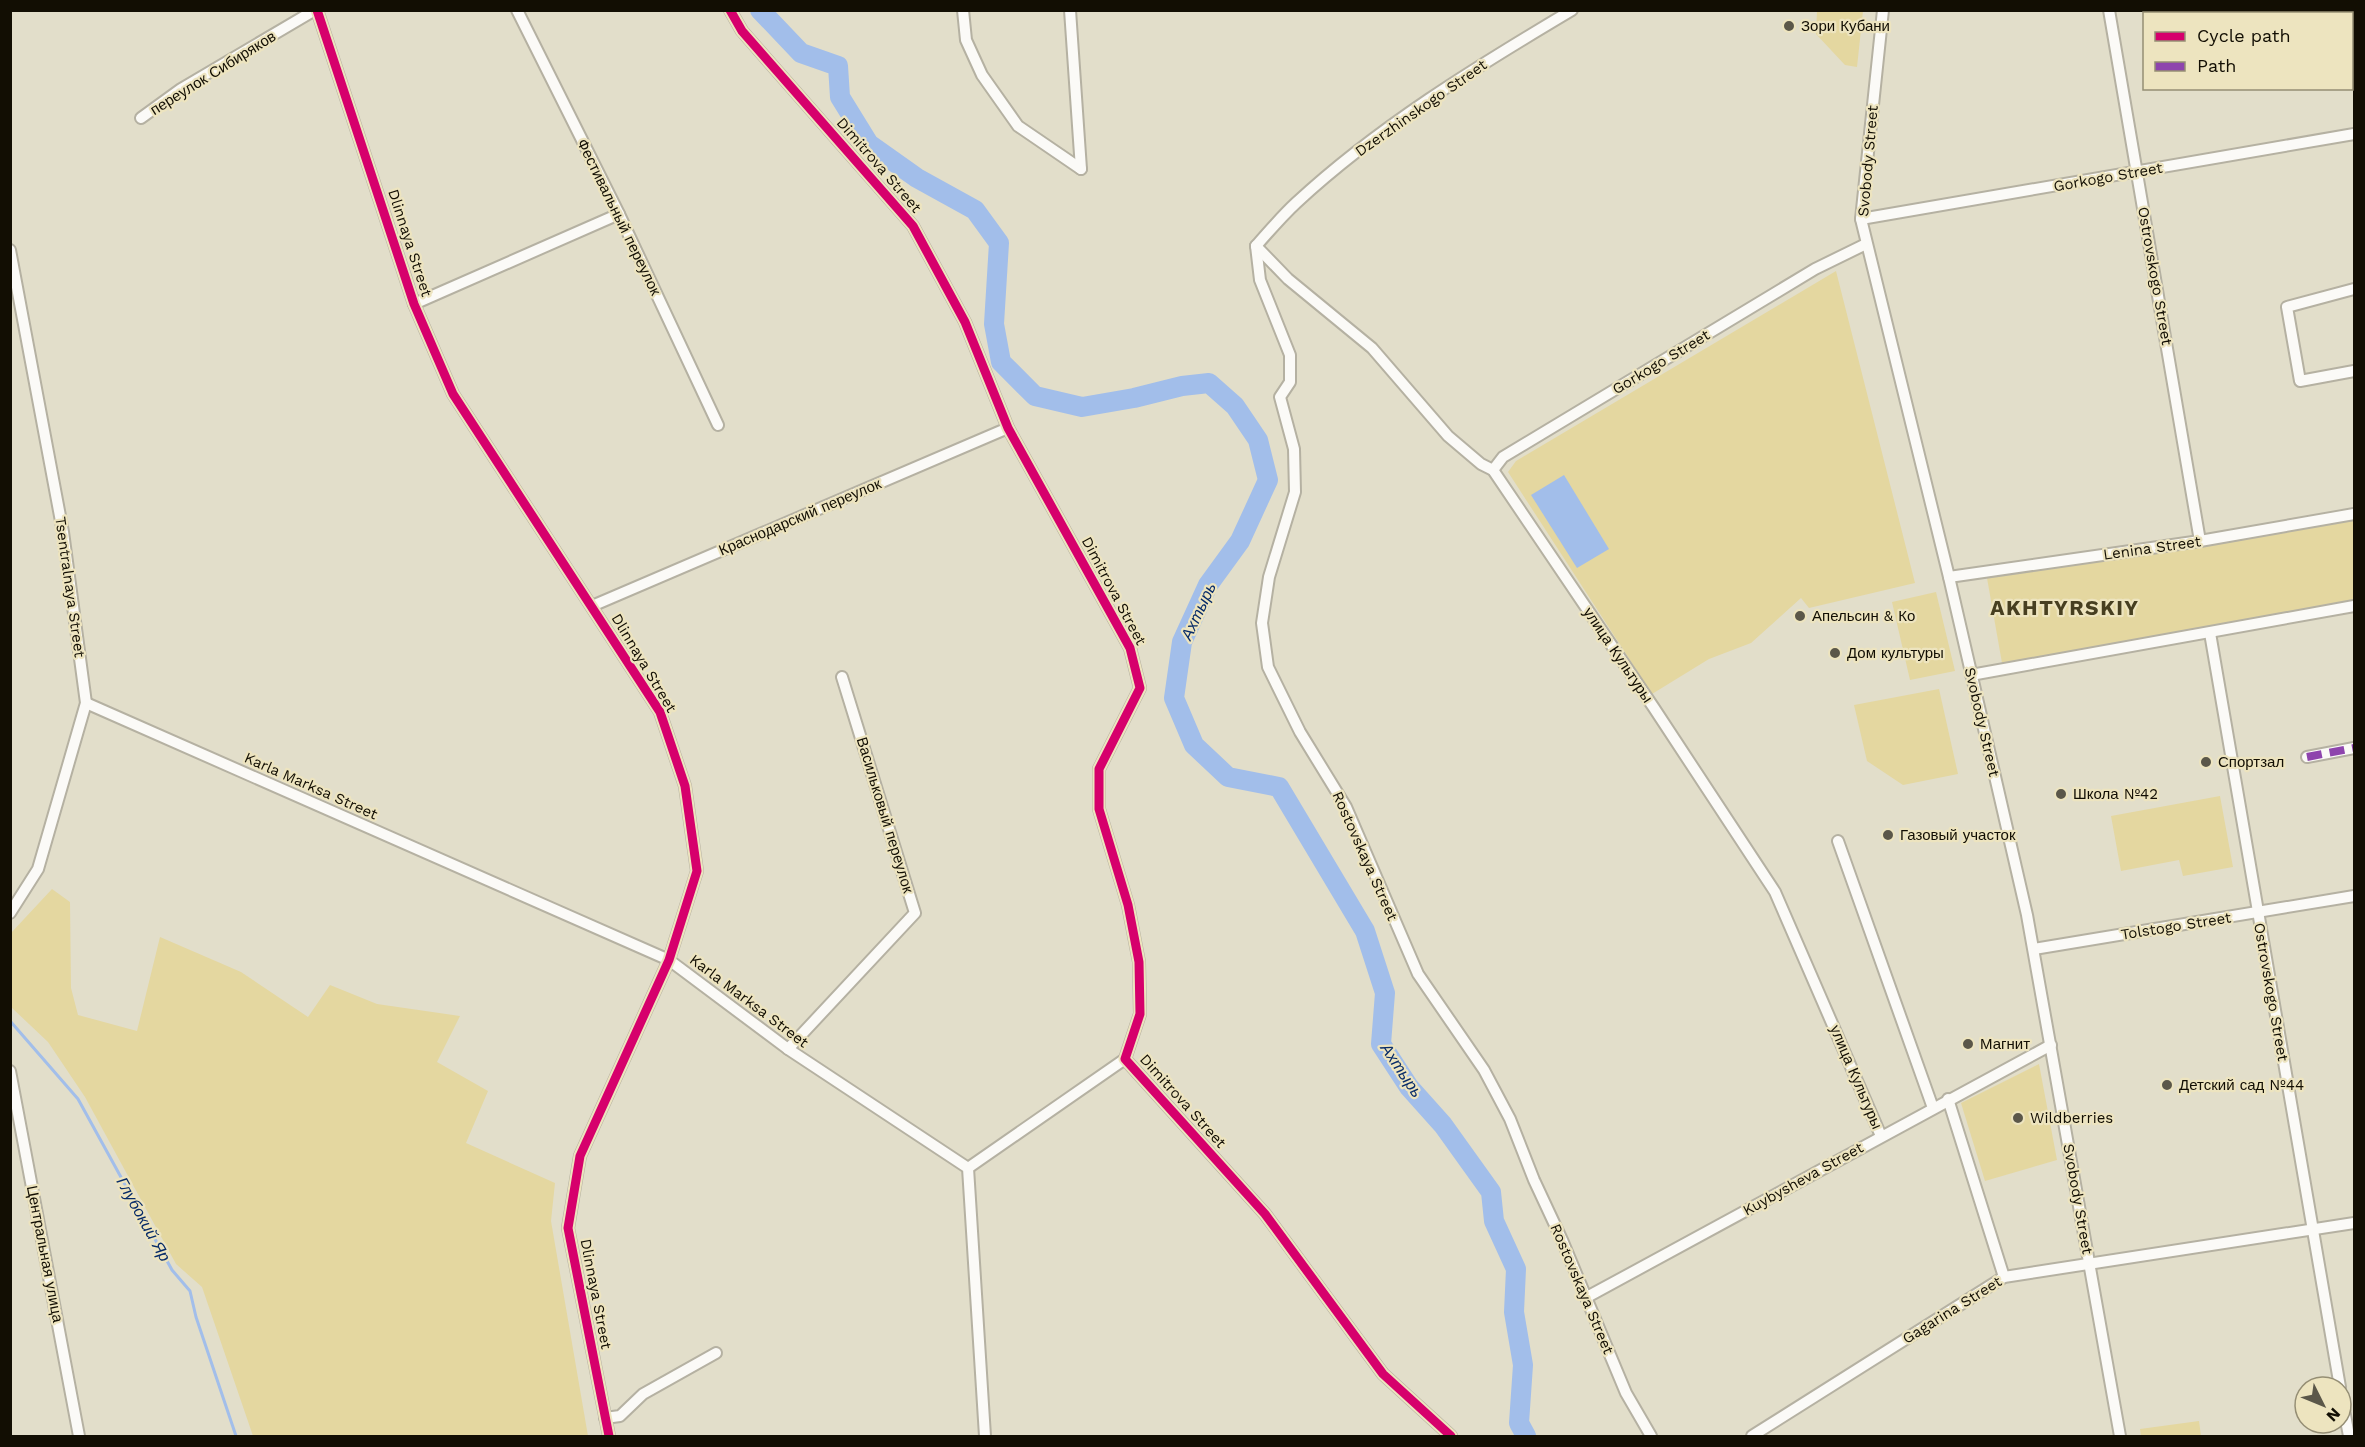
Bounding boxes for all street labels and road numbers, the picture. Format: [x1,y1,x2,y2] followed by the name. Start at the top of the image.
[147,27,279,119] street label: переулок Сибиряков
[1352,55,1491,160] street label: Dzerzhinskogo Street
[1854,104,1882,217] street label: Svobody Street
[833,114,926,217] street label: Dimitrova Street
[573,136,665,299] street label: Фестивальный переулок
[2052,158,2165,195] street label: Gorkogo Street
[384,187,436,300] street label: Dlinnaya Street
[2134,205,2176,347] street label: Ostrovskogo Street
[1609,325,1714,398] street label: Gorkogo Street
[716,474,884,559] street label: Краснодарский переулок
[51,515,89,659] street label: Tsentralnaya Street
[2102,532,2203,564] street label: Lenina Street
[1078,534,1150,649] street label: Dimitrova Street
[1579,604,1657,706] street label: улица Культуры
[607,610,681,716] street label: Dlinnaya Street
[1961,666,2003,779] street label: Svobody Street
[853,735,917,896] street label: Васильковый переулок
[242,748,381,824] street label: Karla Marksa Street
[1328,788,1402,924] street label: Rostovskaya Street
[2120,908,2233,944] street label: Tolstogo Street
[2250,921,2292,1063] street label: Ostrovskogo Street
[686,950,813,1052] street label: Karla Marksa Street
[1826,1022,1886,1132] street label: улица Культуры
[1136,1050,1230,1152] street label: Dimitrova Street
[1740,1138,1867,1220] street label: Kuybysheva Street
[2059,1142,2097,1256] street label: Svobody Street
[23,1184,67,1325] street label: Центральная улица
[1546,1221,1618,1358] street label: Rostovskaya Street
[576,1237,616,1351] street label: Dlinnaya Street
[1899,1272,2006,1348] street label: Gagarina Street

